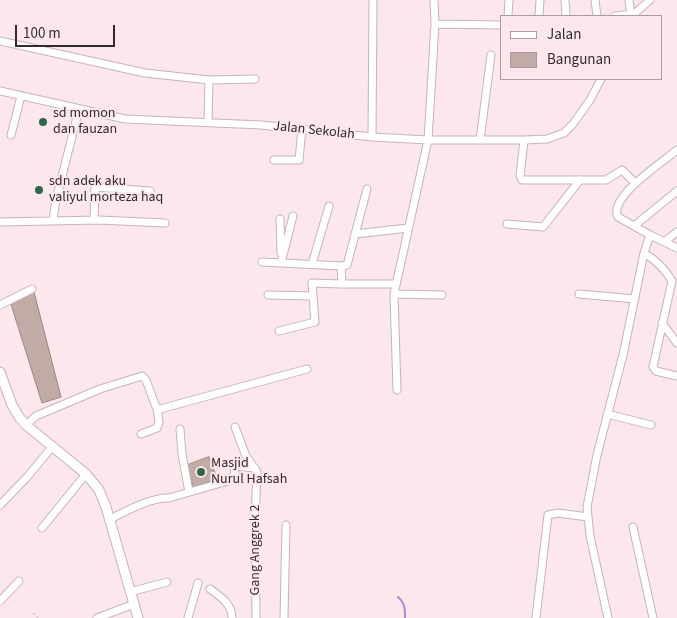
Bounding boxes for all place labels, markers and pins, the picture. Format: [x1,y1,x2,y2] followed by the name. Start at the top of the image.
[53,106,117,138] place label: sd momon dan fauzan
[37,116,49,128] marker: sd momon dan fauzan
[49,174,163,206] place label: sdn adek aku valiyul morteza haq
[33,184,45,196] marker: sdn adek aku valiyul morteza haq
[211,456,287,488] place label: Masjid Nurul Hafsah
[195,466,207,478] marker: Masjid Nurul Hafsah

